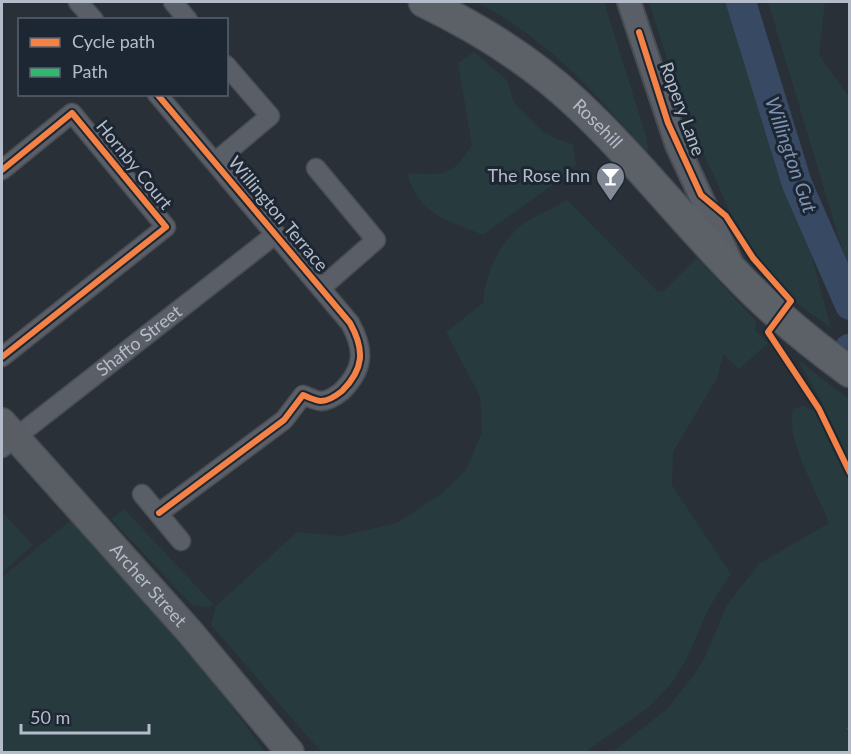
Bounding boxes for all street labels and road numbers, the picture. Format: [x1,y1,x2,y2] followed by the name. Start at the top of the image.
[656,59,710,159] street label: Ropery Lane
[569,94,627,153] street label: Rosehill
[92,115,178,214] street label: Hornby Court
[224,151,333,275] street label: Willington Terrace
[91,299,186,380] street label: Shafto Street
[106,538,192,631] street label: Archer Street

